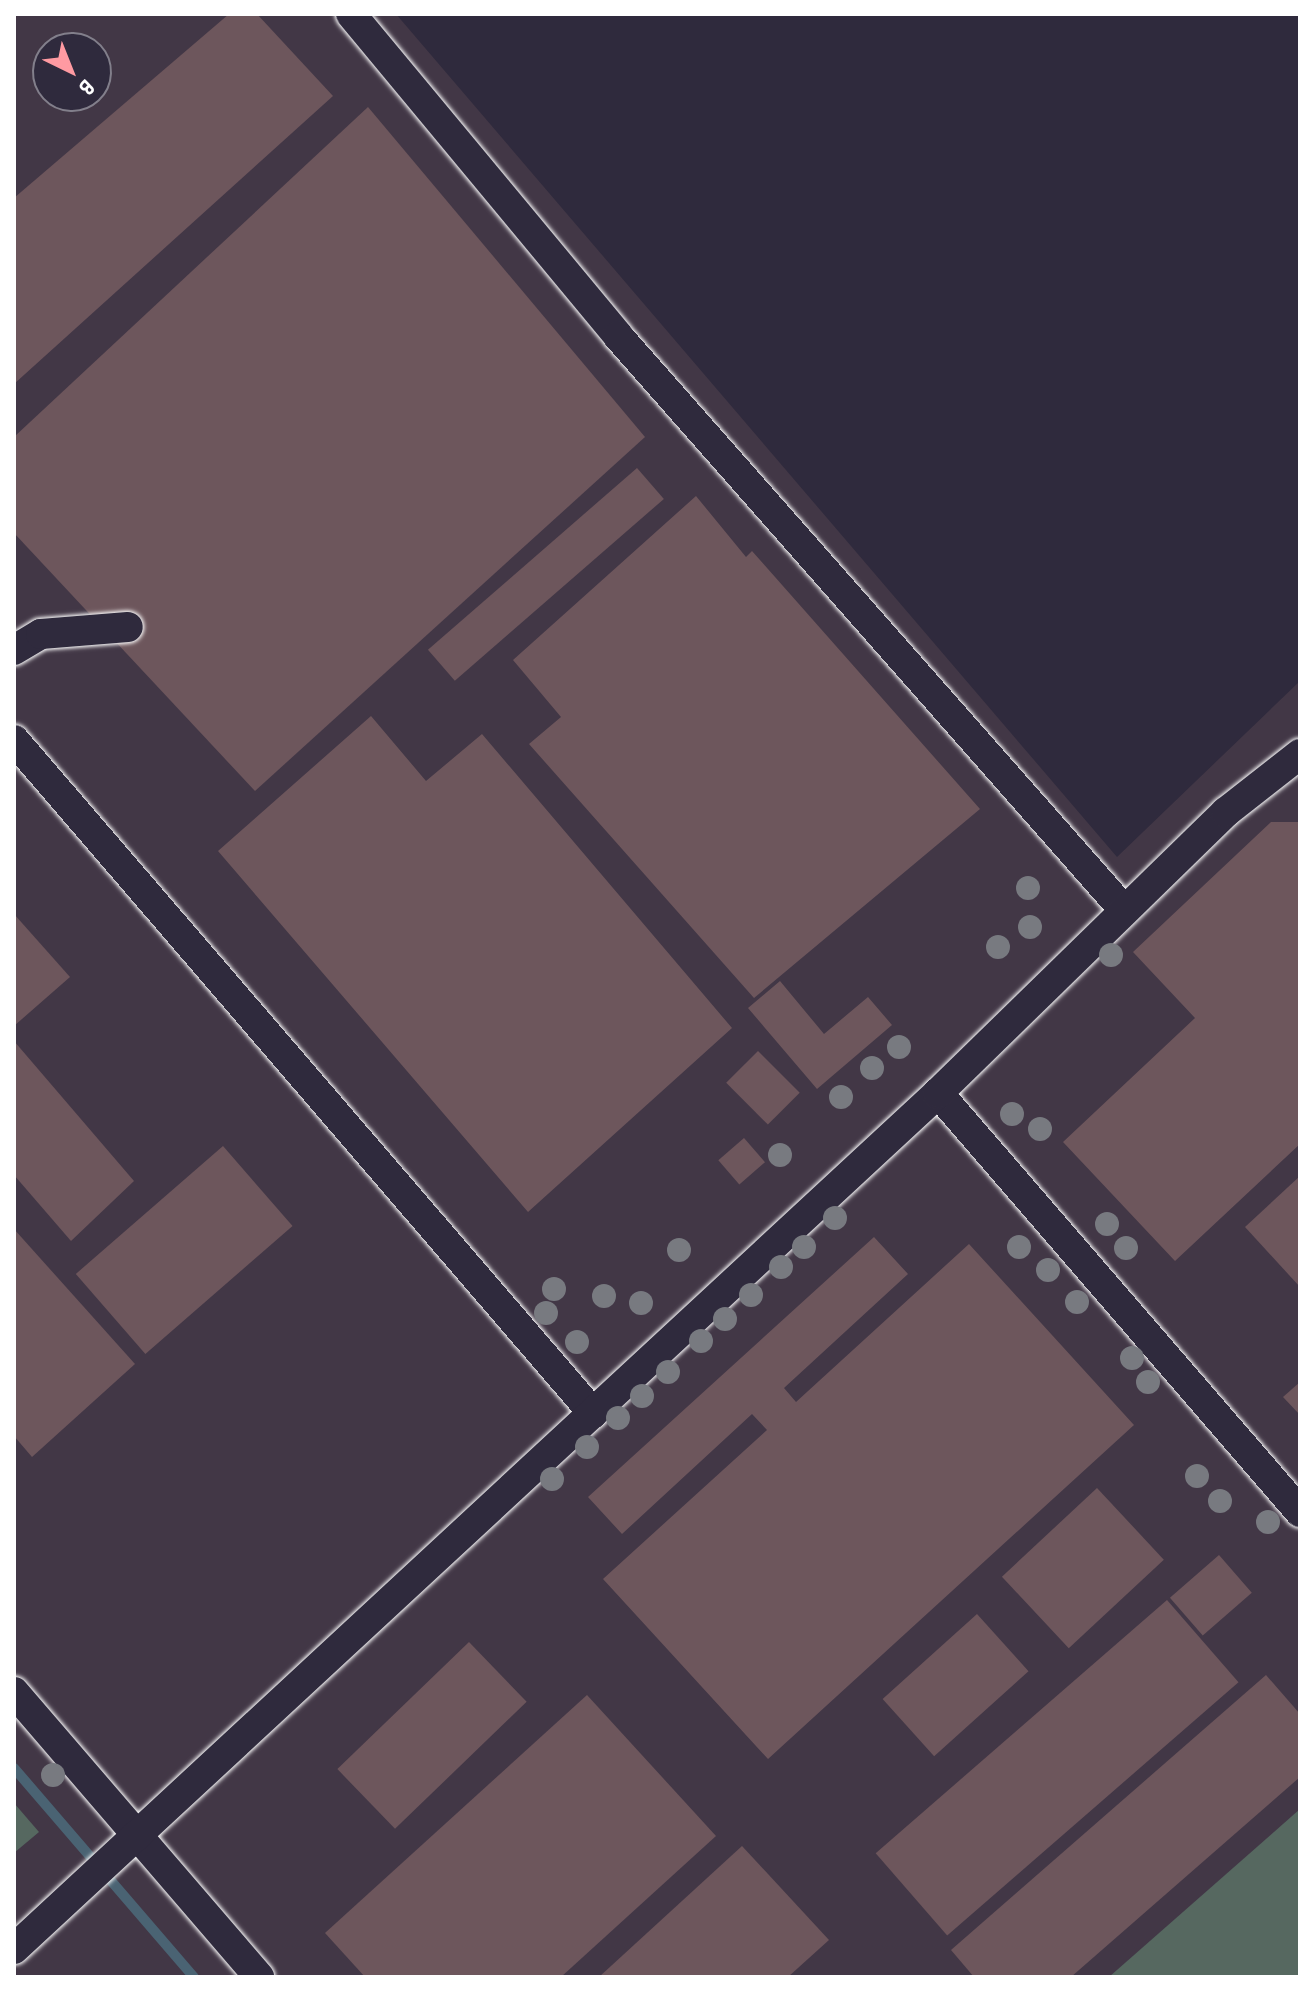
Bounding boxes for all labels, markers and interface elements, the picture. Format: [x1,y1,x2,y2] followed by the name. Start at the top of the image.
[32,32,112,112] north arrow
[73,73,101,103] text: B

